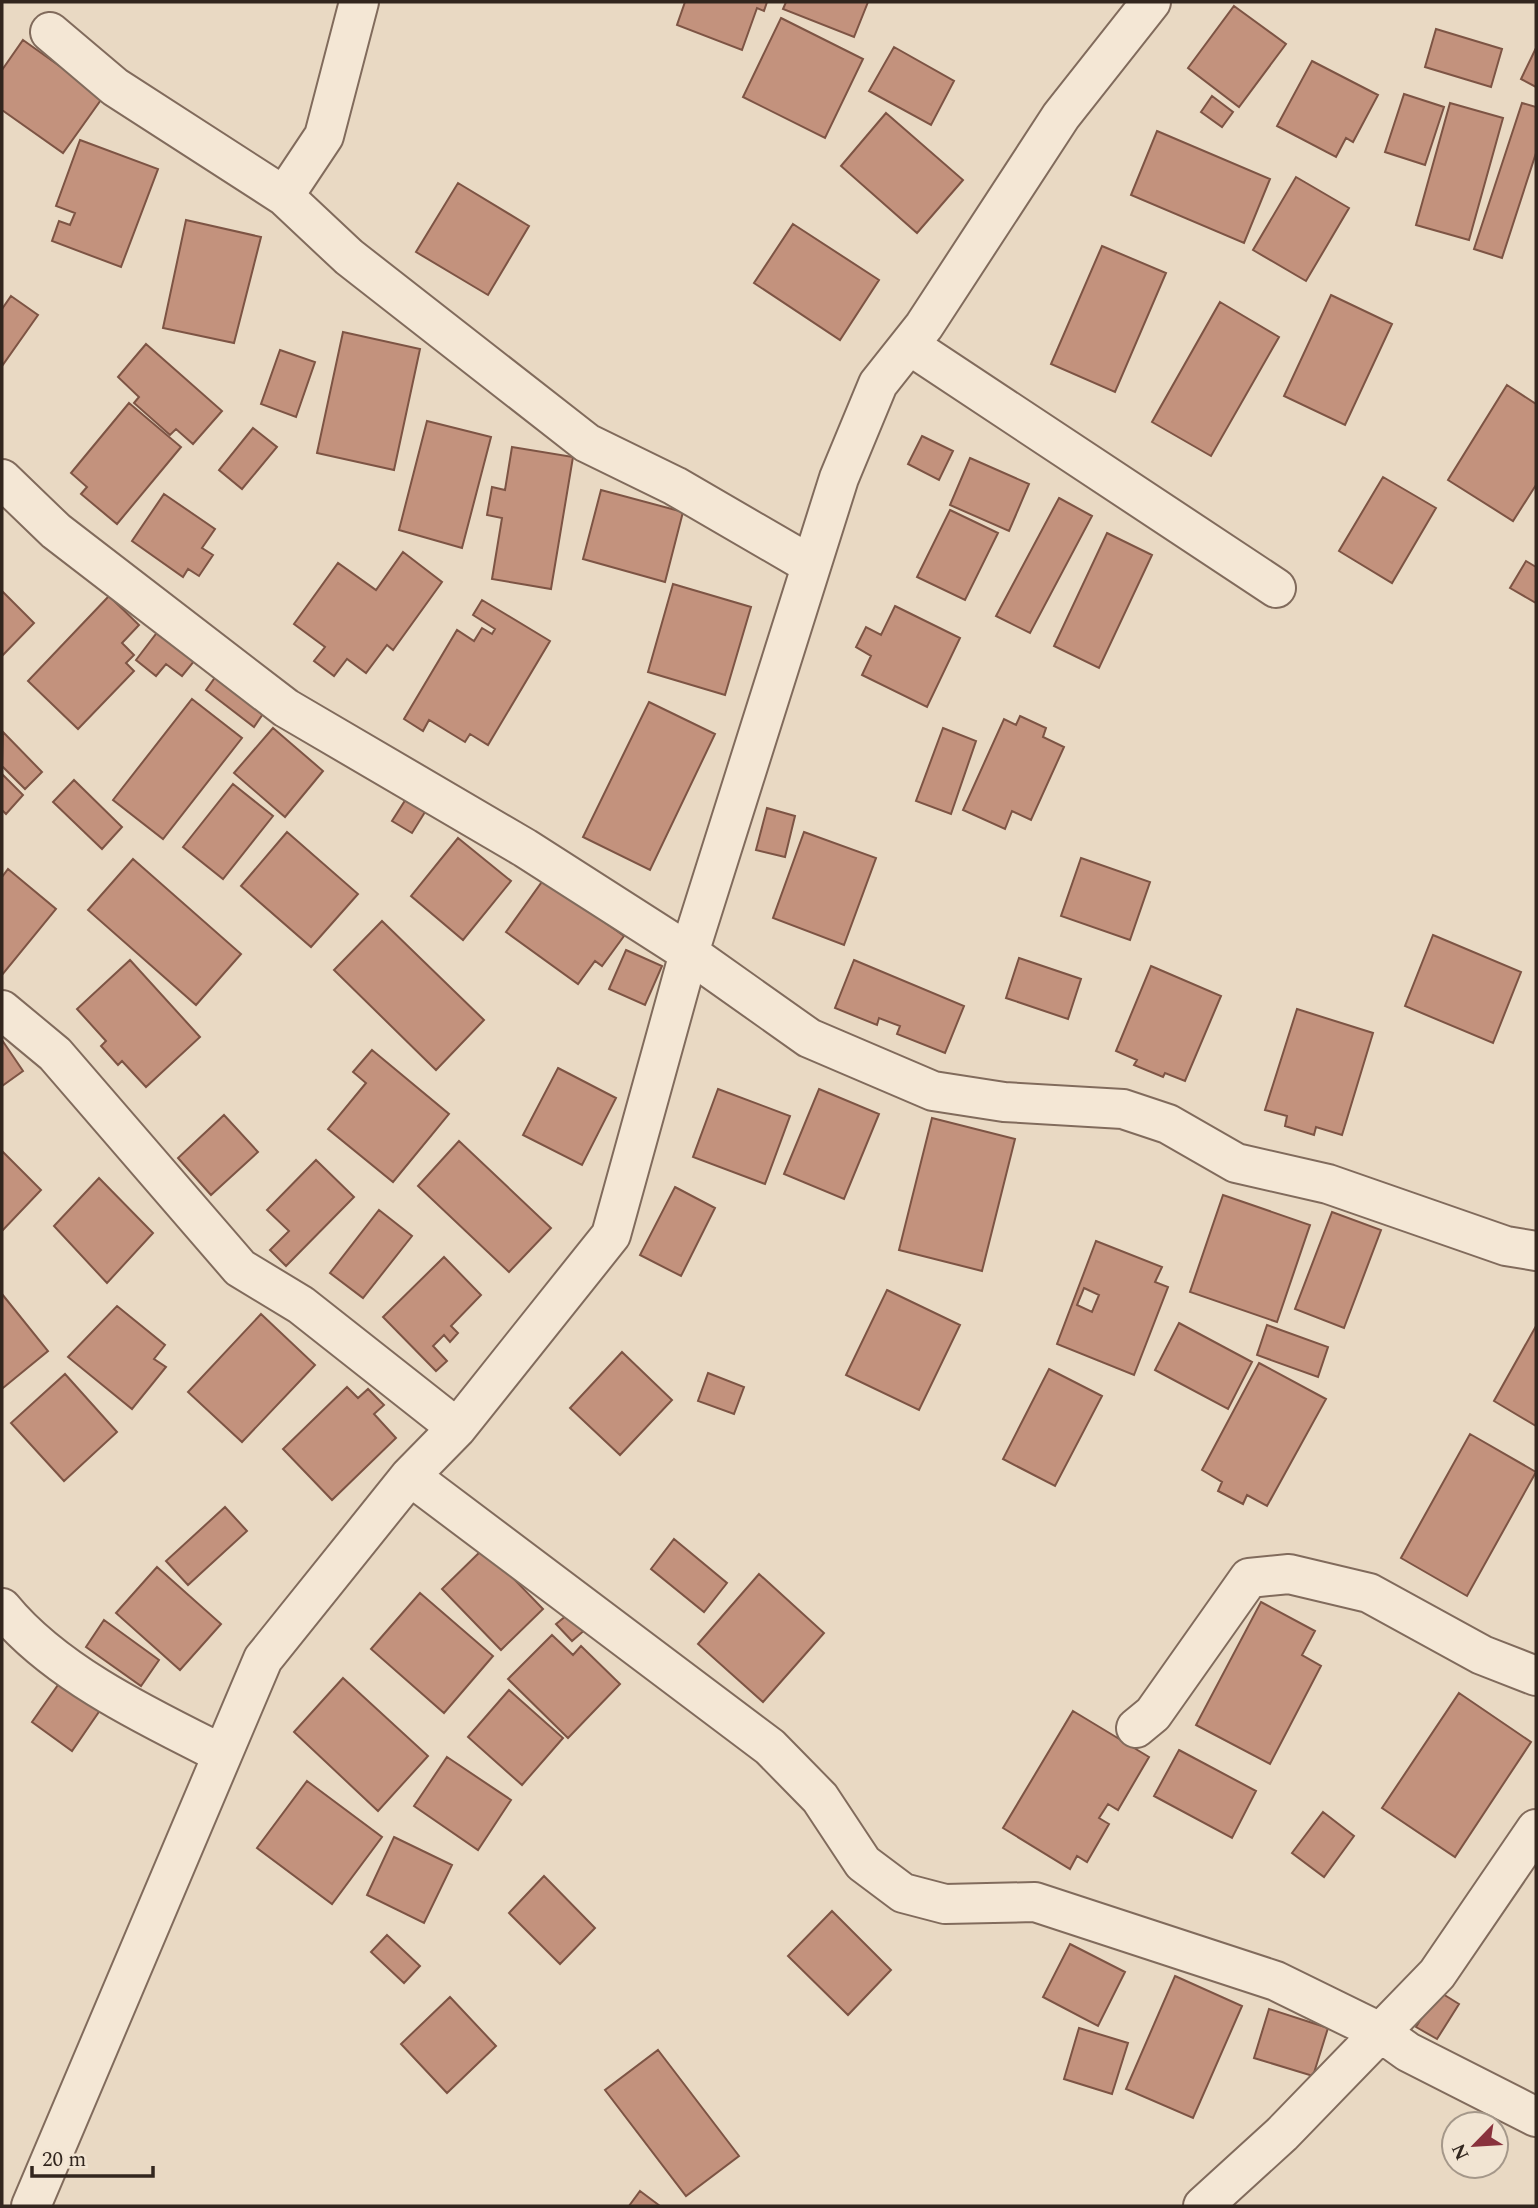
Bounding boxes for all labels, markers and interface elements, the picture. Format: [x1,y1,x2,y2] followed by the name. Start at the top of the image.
[1440,2110,1510,2180] north arrow
[32,2134,152,2178] scale bar
[1445,2138,1477,2165] text: N
[42,2144,86,2176] text: 20 m

